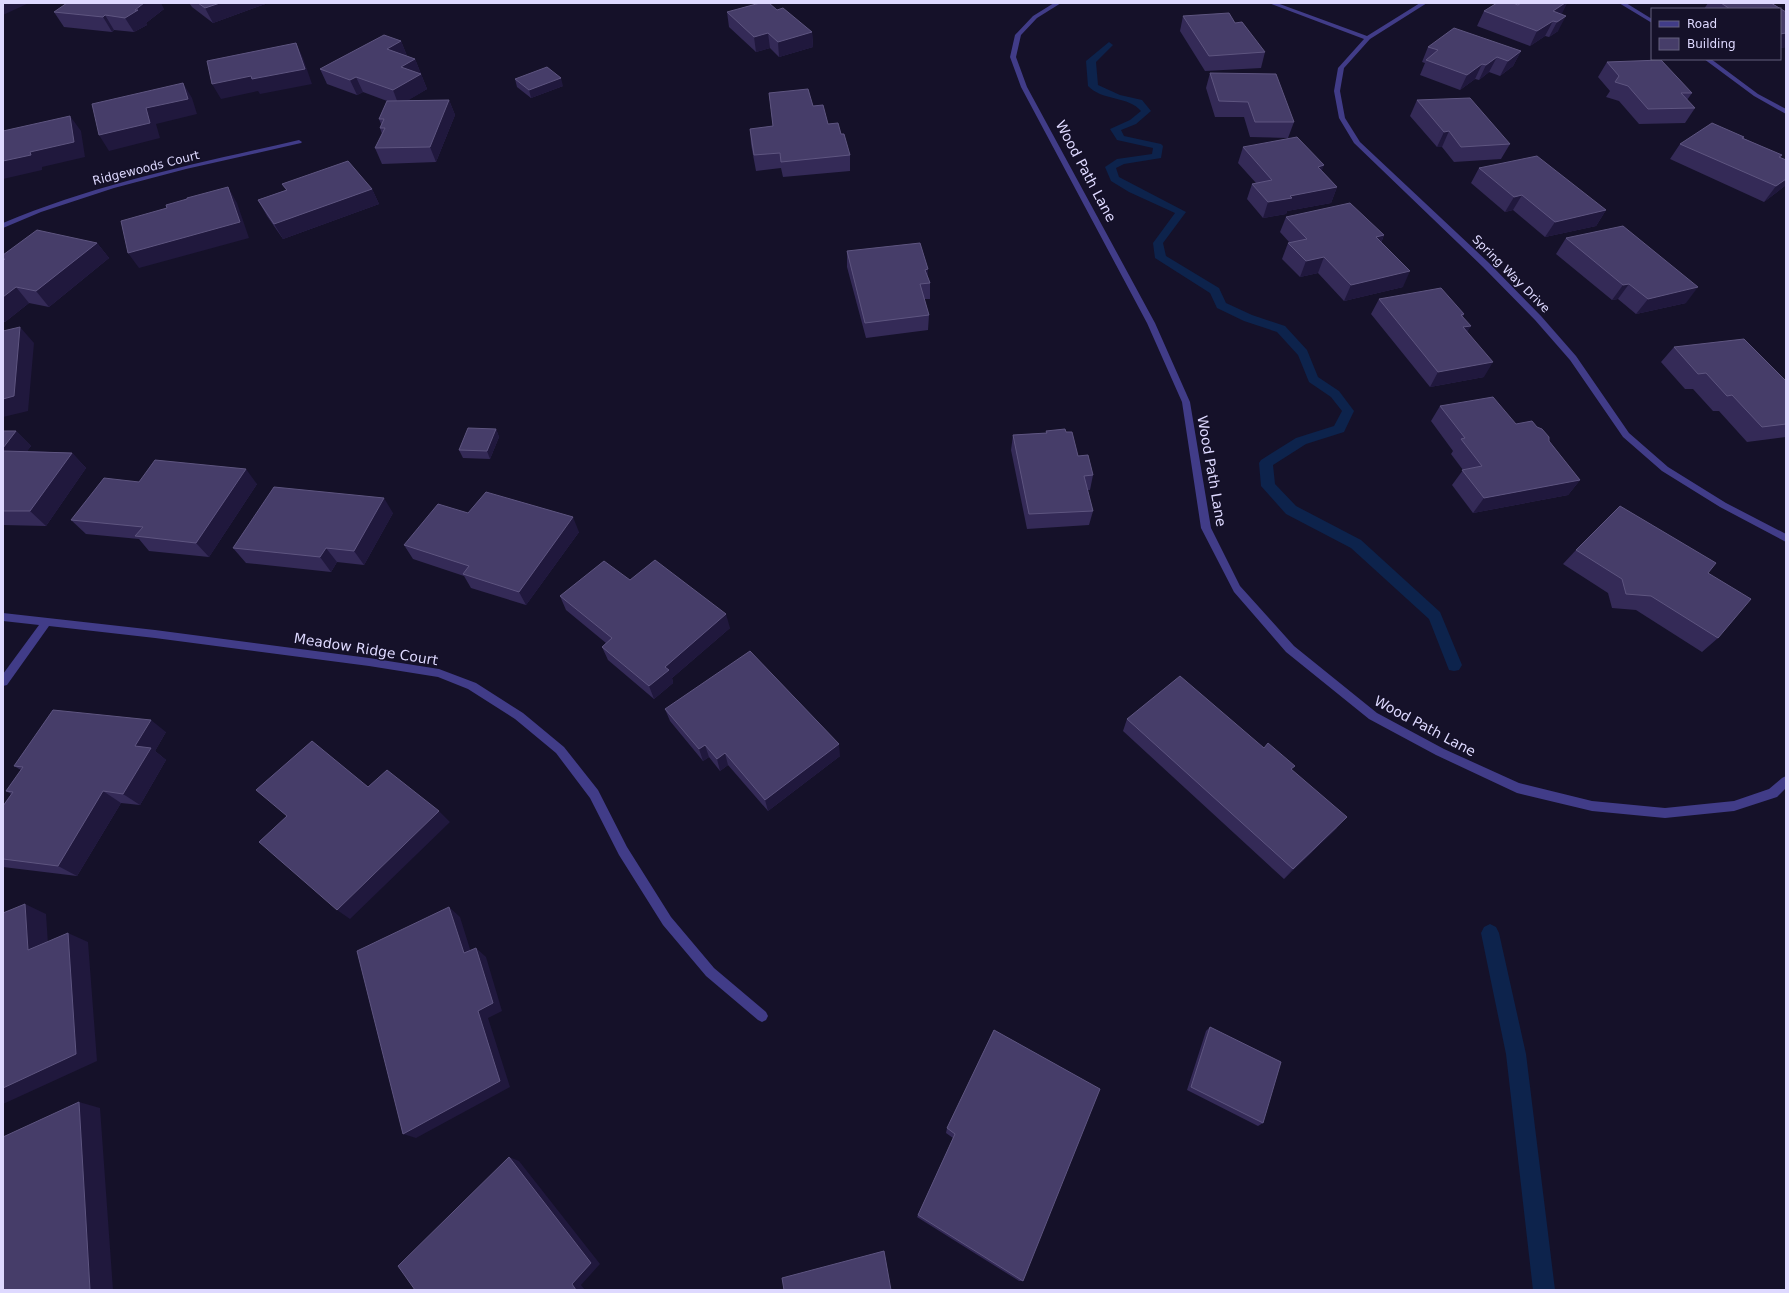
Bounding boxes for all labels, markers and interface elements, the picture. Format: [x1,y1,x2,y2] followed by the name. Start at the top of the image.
[1651,8,1781,60] legend
[1687,17,1717,31] text: Road
[1687,37,1736,51] text: Building
[1053,118,1119,224] street label: Wood Path Lane
[91,148,201,188] street label: Ridgewoods Court
[1469,232,1553,316] street label: Spring Way Drive
[1194,414,1230,528] street label: Wood Path Lane
[293,630,440,668] street label: Meadow Ridge Court
[1372,693,1478,759] street label: Wood Path Lane

